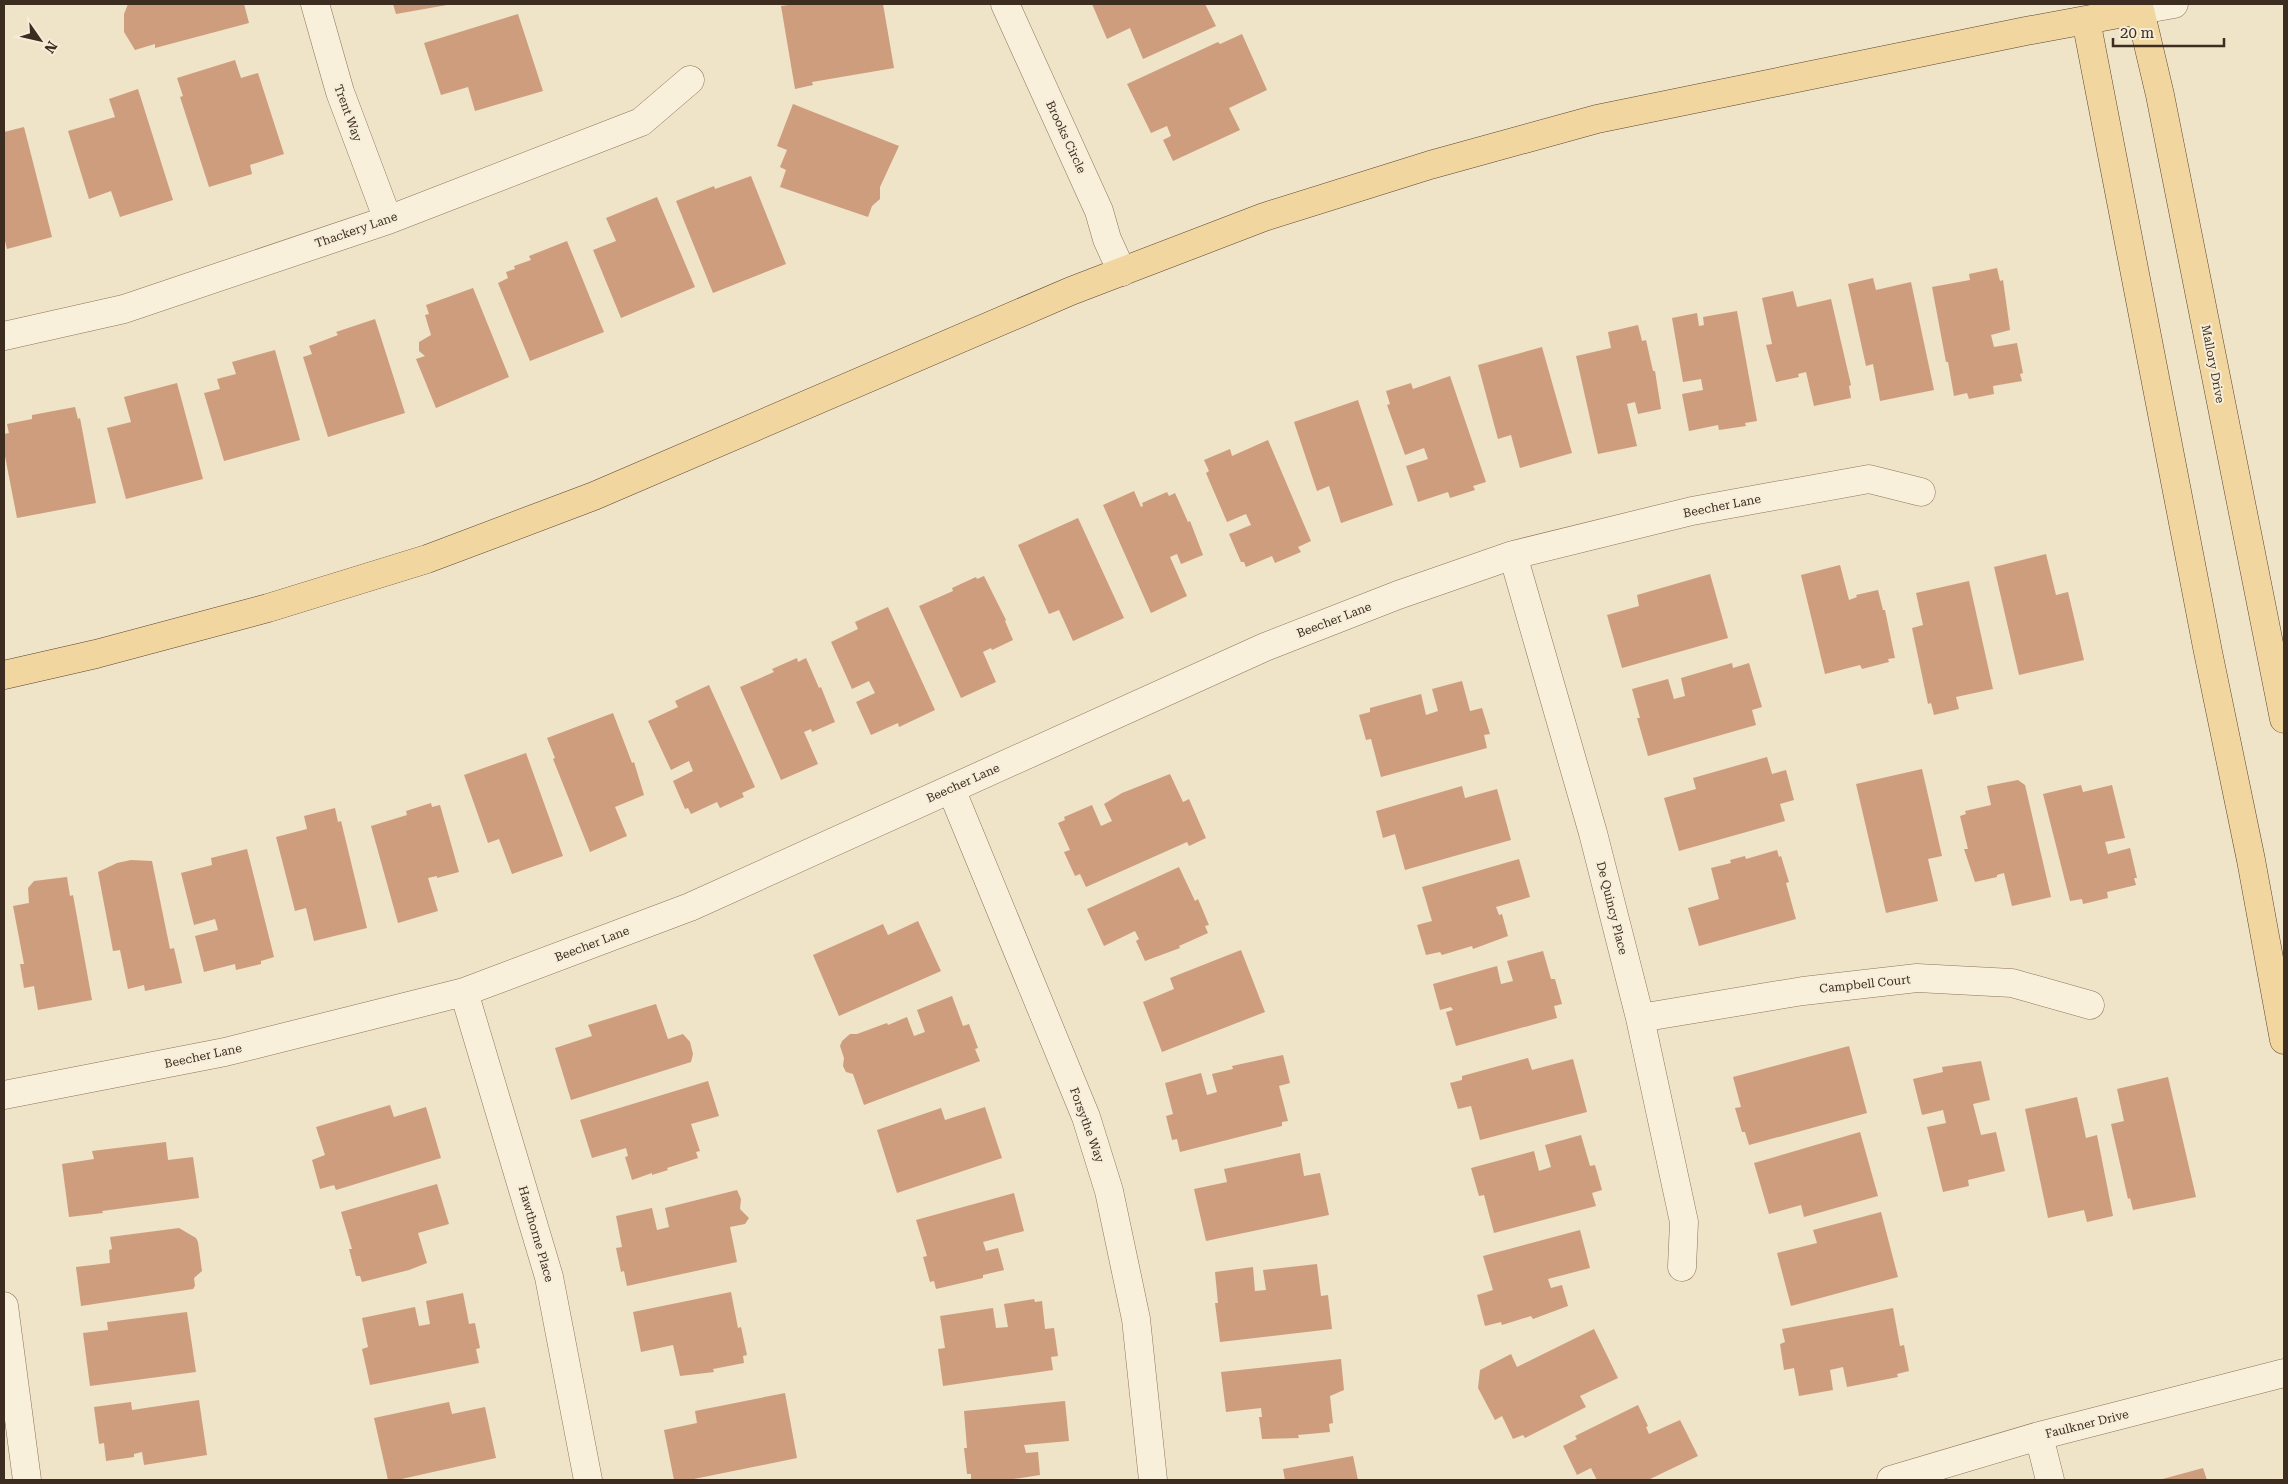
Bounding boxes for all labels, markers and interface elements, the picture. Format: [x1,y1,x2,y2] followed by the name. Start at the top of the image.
[15,15,65,65] north arrow
[2113,15,2224,47] scale bar
[2120,24,2155,42] text: 20 m
[41,38,60,56] text: N
[331,83,365,144] street label: Trent Way
[1043,99,1089,176] street label: Brooks Circle
[313,209,400,251] street label: Thackery Lane
[2199,324,2228,405] street label: Mallory Drive
[1682,492,1762,520] street label: Beecher Lane
[1295,599,1374,641] street label: Beecher Lane
[924,760,1002,805] street label: Beecher Lane
[1594,860,1630,956] street label: De Quincy Place
[553,923,632,965] street label: Beecher Lane
[1819,972,1912,996] street label: Campbell Court
[163,1041,243,1071] street label: Beecher Lane
[1067,1086,1107,1165] street label: Forsythe Way
[516,1184,557,1284] street label: Hawthorne Place
[2044,1407,2131,1441] street label: Faulkner Drive

